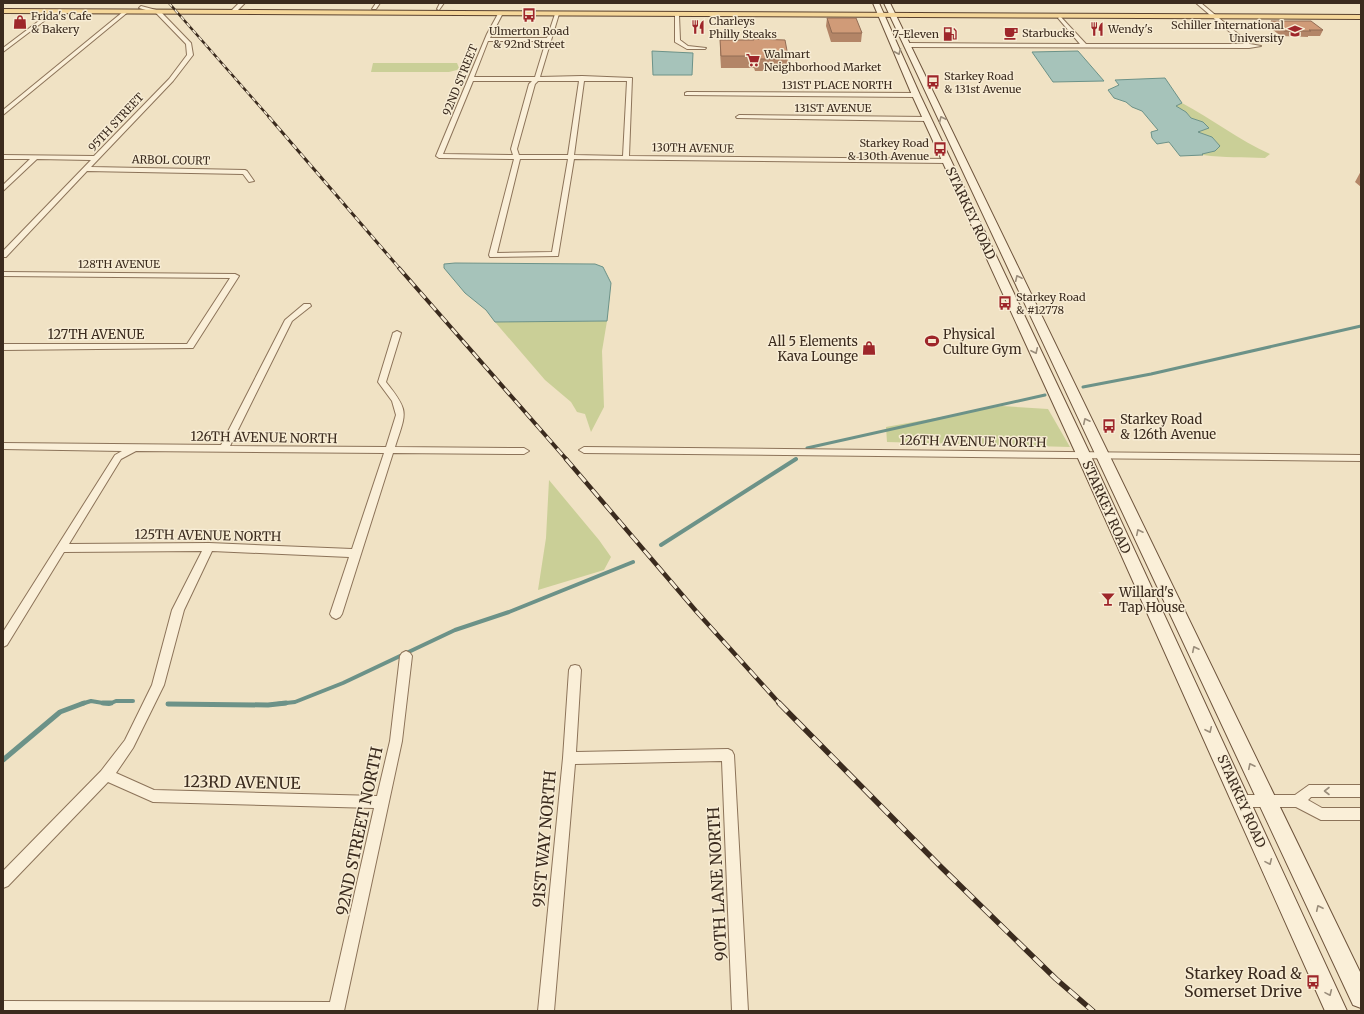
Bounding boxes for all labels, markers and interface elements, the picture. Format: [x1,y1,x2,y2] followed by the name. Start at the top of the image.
[521,7,537,23] bus stop icon: Ulmerton Road & 92nd Street
[31,9,92,36] place label: Frida's Cafe & Bakery
[12,14,28,30] shop icon: Frida's Cafe & Bakery
[709,14,777,41] place label: Charleys Philly Steaks
[1171,18,1285,45] place label: Schiller International University
[690,19,706,35] restaurant icon: Charleys Philly Steaks
[1089,21,1105,37] restaurant icon: Wendy's
[1107,22,1153,36] place label: Wendy's
[1287,23,1303,39] school or university icon: Schiller International University
[489,24,569,51] place label: Ulmerton Road & 92nd Street
[1003,25,1019,41] cafe icon: Starbucks
[942,26,958,42] fuel station icon: 7-Eleven
[1022,26,1075,40] place label: Starbucks
[893,27,940,41] place label: 7-Eleven
[439,42,481,118] street label: 92ND STREET
[763,47,882,74] place label: Walmart Neighborhood Market
[893,47,901,55] one-way arrow
[745,52,761,68] supermarket icon: Walmart Neighborhood Market
[944,69,1022,96] place label: Starkey Road & 131st Avenue
[925,74,941,90] bus stop icon: Starkey Road & 131st Avenue
[782,78,892,92] street label: 131ST PLACE NORTH
[85,90,147,154] street label: 95TH STREET
[795,101,872,115] street label: 131ST AVENUE
[939,116,947,123] one-way arrow
[847,136,929,163] place label: Starkey Road & 130th Avenue
[652,140,734,156] street label: 130TH AVENUE
[932,141,948,157] bus stop icon: Starkey Road & 130th Avenue
[131,152,211,168] street label: ARBOL COURT
[942,164,1000,262] street label: STARKEY ROAD
[78,257,160,271] street label: 128TH AVENUE
[1015,275,1023,282] one-way arrow
[1016,290,1086,317] place label: Starkey Road & #12778
[997,295,1013,311] bus stop icon: Starkey Road & #12778
[48,326,145,343] street label: 127TH AVENUE
[943,326,1022,358] place label: Physical Culture Gym
[767,333,858,365] place label: All 5 Elements Kava Lounge
[924,333,940,349] sports icon: Physical Culture Gym
[861,340,877,356] shop icon: All 5 Elements Kava Lounge
[1030,347,1038,354] one-way arrow
[1120,411,1216,443] place label: Starkey Road & 126th Avenue
[1083,417,1091,425] one-way arrow
[1101,418,1117,434] bus stop icon: Starkey Road & 126th Avenue
[190,428,338,447] street label: 126TH AVENUE NORTH
[899,432,1047,451] street label: 126TH AVENUE NORTH
[1078,458,1135,557] street label: STARKEY ROAD
[134,526,282,545] street label: 125TH AVENUE NORTH
[1136,528,1144,536] one-way arrow
[1118,584,1185,616] place label: Willard's Tap House
[1100,591,1116,607] bar icon: Willard's Tap House
[1192,646,1200,653] one-way arrow
[1204,725,1212,733] one-way arrow
[331,745,387,917] street label: 92ND STREET NORTH
[1213,752,1270,851] street label: STARKEY ROAD
[1248,763,1256,770] one-way arrow
[528,769,560,908] street label: 91ST WAY NORTH
[183,771,302,793] street label: 123RD AVENUE
[1324,787,1330,795] one-way arrow
[703,806,731,962] street label: 90TH LANE NORTH
[1264,858,1272,865] one-way arrow
[1316,905,1324,912] one-way arrow
[1184,963,1302,1001] place label: Starkey Road & Somerset Drive
[1305,974,1321,990] bus stop icon: Starkey Road & Somerset Drive
[1324,990,1332,997] one-way arrow

